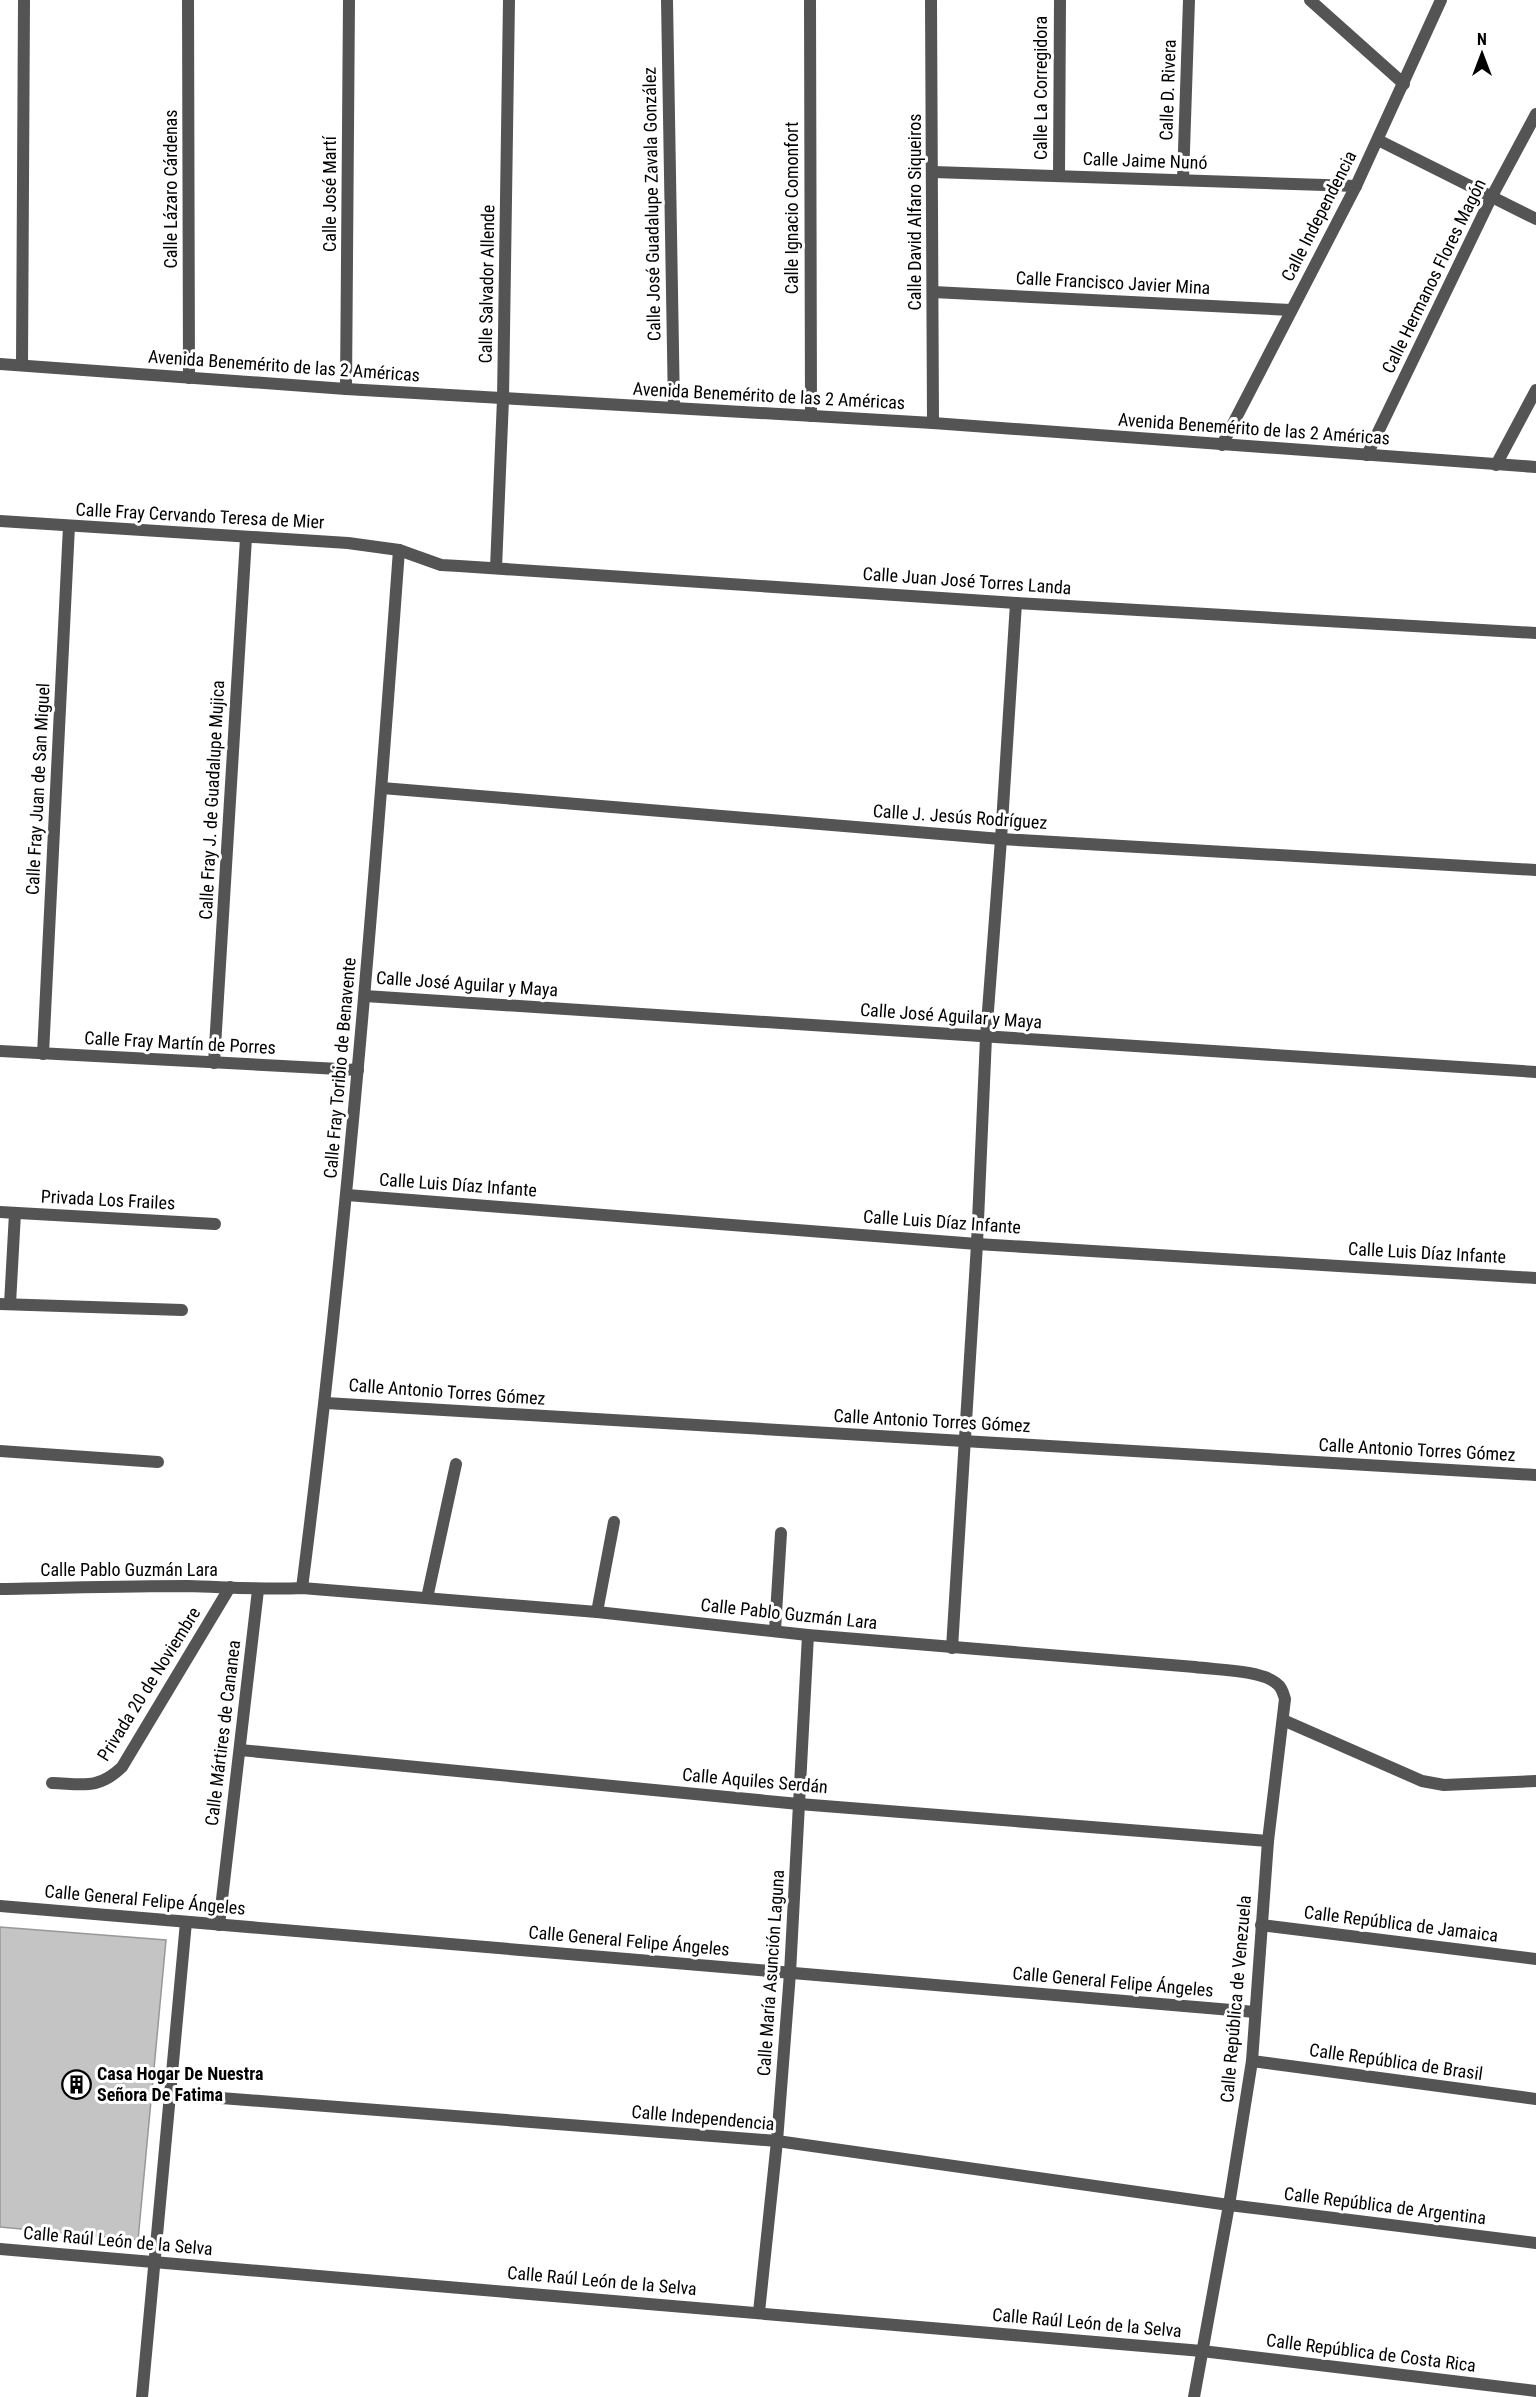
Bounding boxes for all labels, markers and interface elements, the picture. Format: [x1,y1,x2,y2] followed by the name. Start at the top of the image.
[1030,16,1051,160] street label: Calle La Corregidora
[1452,24,1512,84] north arrow
[1477,30,1487,49] text: N
[1155,39,1180,141] street label: Calle D. Rivera
[639,67,664,341] street label: Calle José Guadalupe Zavala González
[160,110,181,268] street label: Calle Lázaro Cárdenas
[904,114,925,310] street label: Calle David Alfaro Siqueiros
[781,122,802,294] street label: Calle Ignacio Comonfort
[319,135,340,252] street label: Calle José Martí
[1277,147,1360,284] street label: Calle Independencia
[1082,148,1208,173] street label: Calle Jaime Nunó
[1377,175,1490,376] street label: Calle Hermanos Flores Magón
[475,204,498,364] street label: Calle Salvador Allende
[1015,267,1211,298] street label: Calle Francisco Javier Mina
[147,346,421,385] street label: Avenida Benemérito de las 2 Américas
[632,378,906,413] street label: Avenida Benemérito de las 2 Américas
[1117,409,1391,448] street label: Avenida Benemérito de las 2 Américas
[75,498,325,533] street label: Calle Fray Cervando Teresa de Mier
[862,563,1072,598] street label: Calle Juan José Torres Landa
[195,680,228,920] street label: Calle Fray J. de Guadalupe Mujica
[21,682,54,896] street label: Calle Fray Juan de San Miguel
[872,800,1048,833] street label: Calle J. Jesús Rodríguez
[319,957,360,1179] street label: Calle Fray Toribio de Benavente
[375,967,559,1000] street label: Calle José Aguilar y Maya
[859,999,1043,1032] street label: Calle José Aguilar y Maya
[84,1027,276,1058] street label: Calle Fray Martín de Porres
[378,1169,538,1200] street label: Calle Luis Díaz Infante
[40,1185,176,1214] street label: Privada Los Frailes
[862,1206,1022,1237] street label: Calle Luis Díaz Infante
[1347,1238,1507,1267] street label: Calle Luis Díaz Infante
[348,1374,546,1409] street label: Calle Antonio Torres Gómez
[833,1405,1031,1436] street label: Calle Antonio Torres Gómez
[1318,1434,1516,1465] street label: Calle Antonio Torres Gómez
[40,1559,218,1580] street label: Calle Pablo Guzmán Lara
[700,1594,878,1633] street label: Calle Pablo Guzmán Lara
[93,1603,204,1765] street label: Privada 20 de Noviembre
[201,1639,244,1827] street label: Calle Mártires de Cananea
[681,1764,829,1797] street label: Calle Aquiles Serdán
[753,1869,788,2077] street label: Calle María Asunción Laguna
[44,1880,246,1919] street label: Calle General Felipe Ángeles
[1216,1894,1255,2103] street label: Calle República de Venezuela
[1303,1901,1499,1946] street label: Calle República de Jamaica
[528,1921,730,1960] street label: Calle General Felipe Ángeles
[1012,1962,1214,2001] street label: Calle General Felipe Ángeles
[1308,2039,1484,2084] street label: Calle República de Brasil
[97,2063,263,2105] place label: Casa Hogar De Nuestra Señora De Fatima
[60,2068,92,2100] building icon: Casa Hogar De Nuestra Señora De Fatima
[631,2101,775,2134] street label: Calle Independencia
[1283,2183,1487,2228] street label: Calle República de Argentina
[22,2222,214,2259] street label: Calle Raúl León de la Selva
[506,2262,698,2299] street label: Calle Raúl León de la Selva
[991,2304,1183,2341] street label: Calle Raúl León de la Selva
[1265,2329,1477,2376] street label: Calle República de Costa Rica

